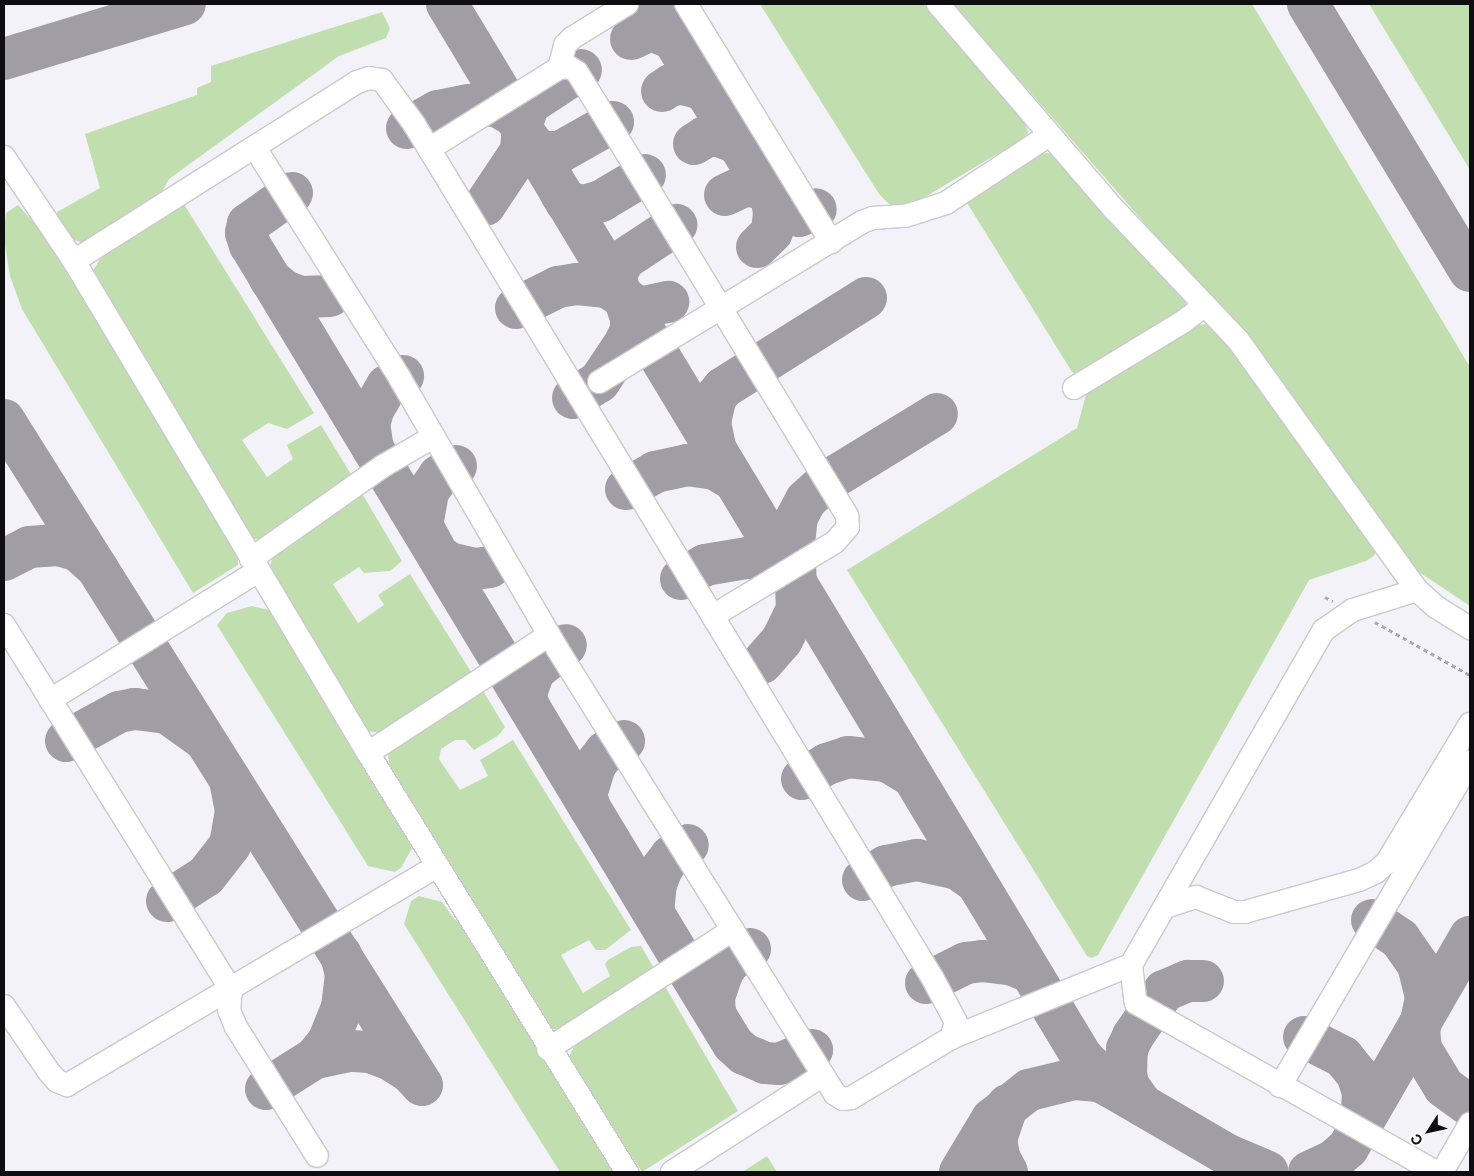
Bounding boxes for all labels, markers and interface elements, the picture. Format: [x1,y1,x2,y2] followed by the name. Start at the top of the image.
[1404,1106,1454,1156] north arrow
[1406,1131,1426,1149] text: С

